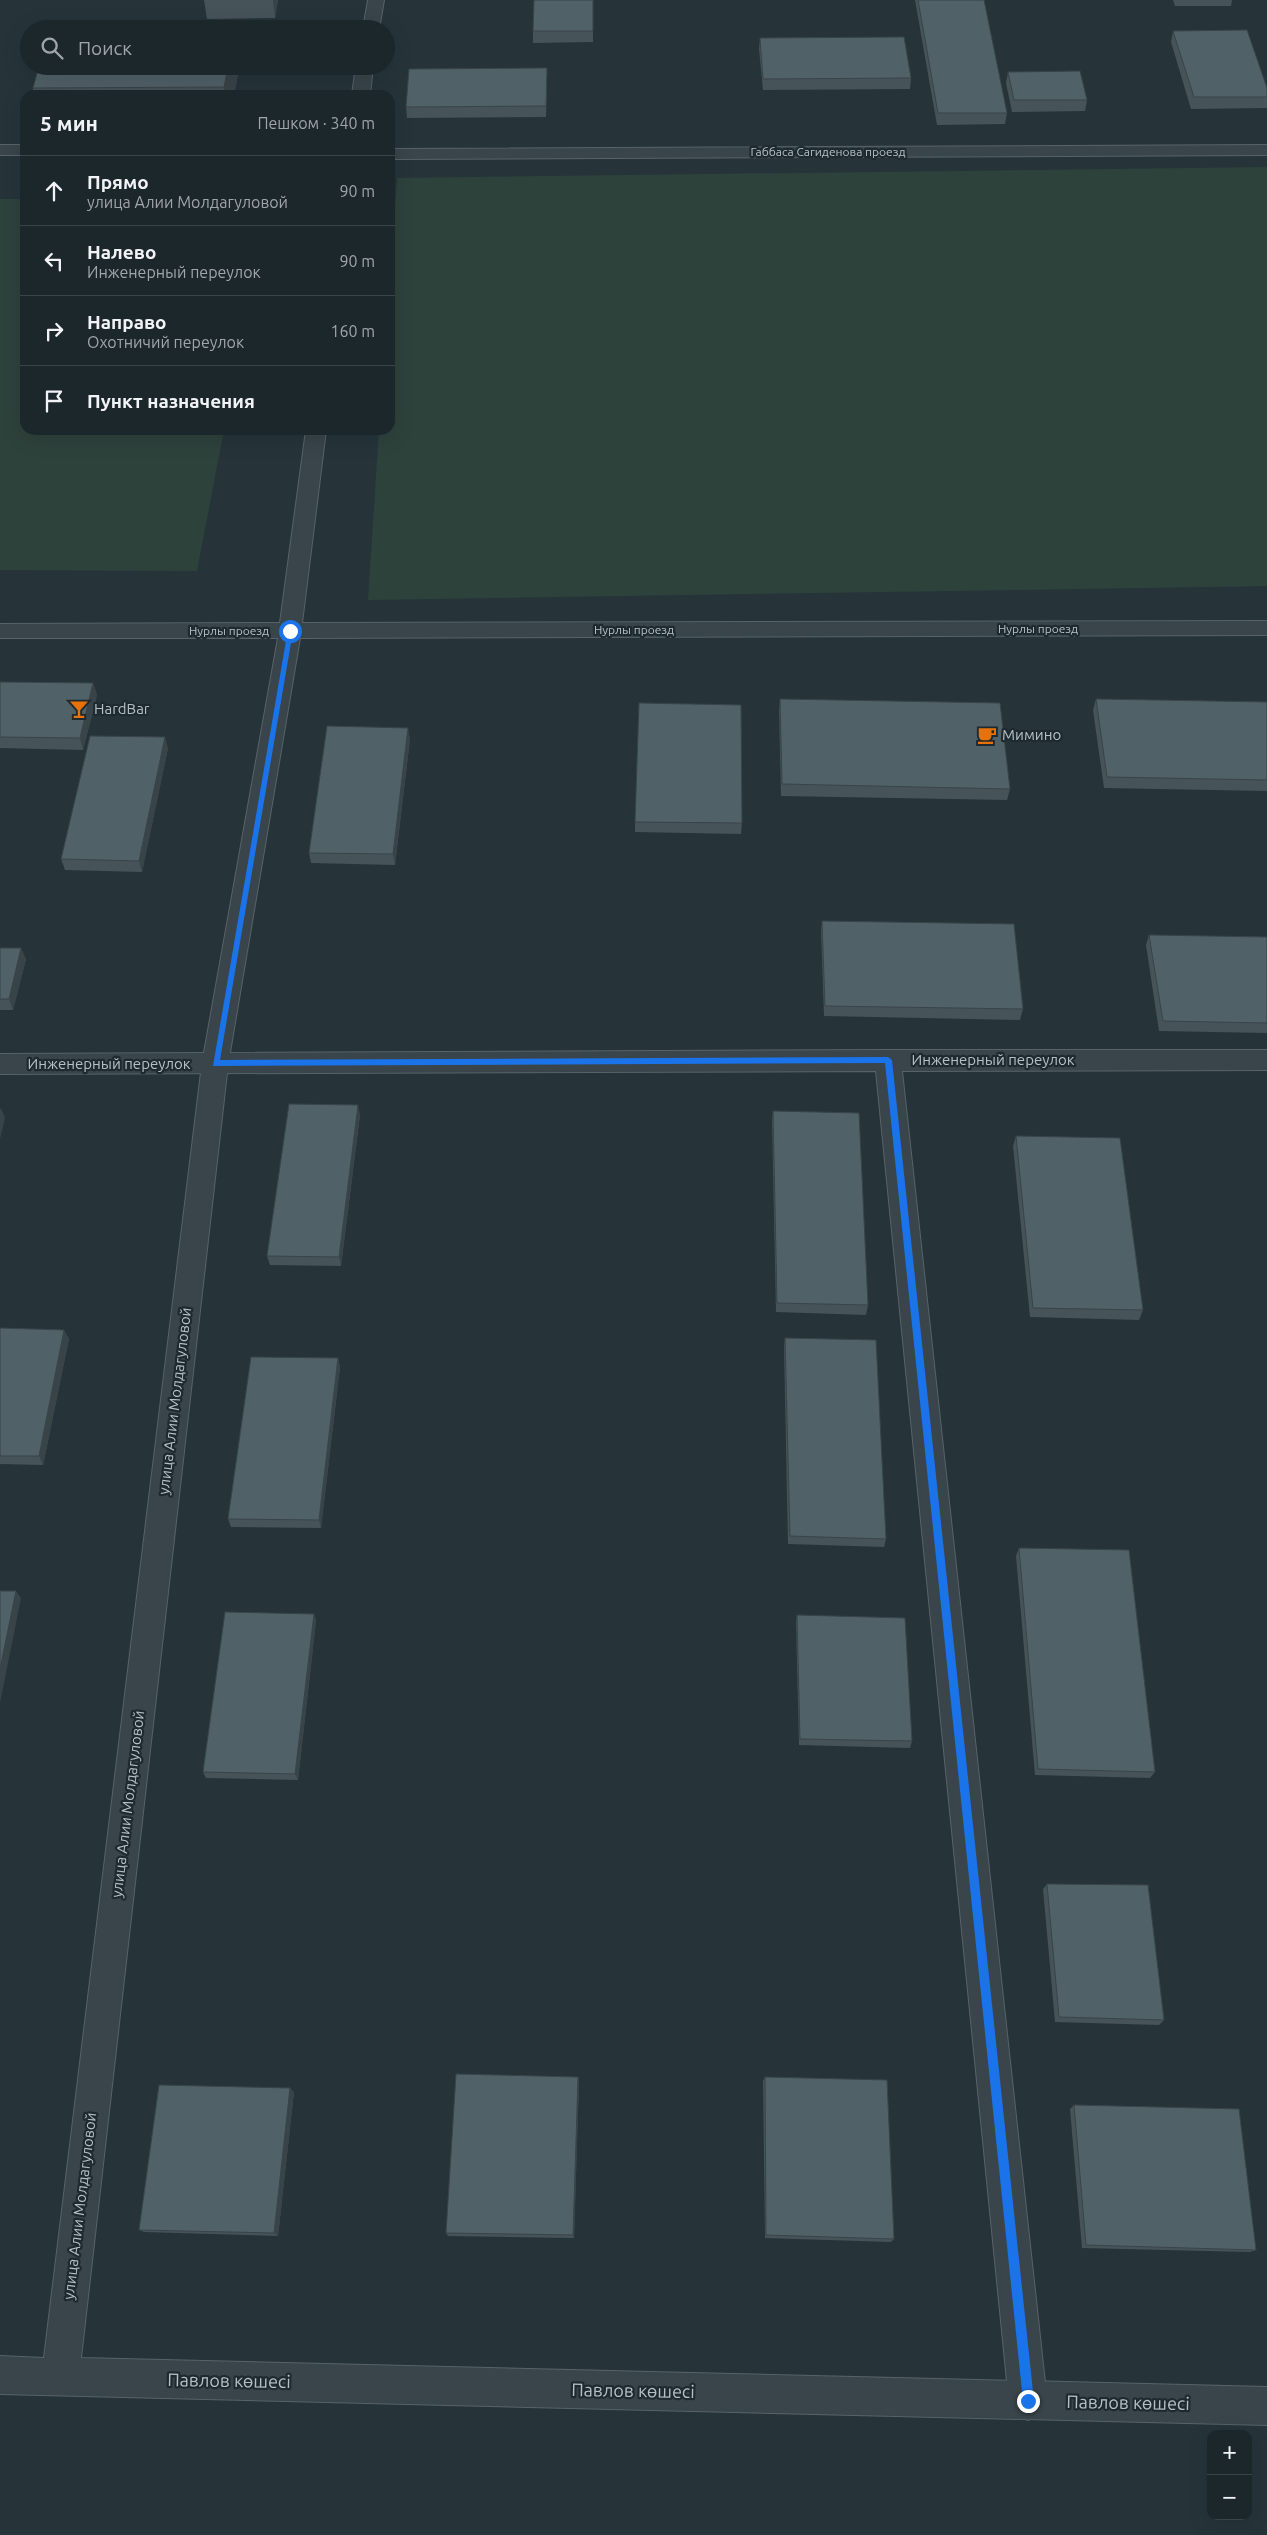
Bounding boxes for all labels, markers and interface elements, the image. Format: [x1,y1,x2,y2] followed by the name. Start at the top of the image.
[20,20,395,75] search box
[38,34,66,62] icon: search
[78,37,132,59] text: Поиск
[40,111,98,135] text: 5 мин
[257,114,375,132] text: Пешком · 340 m
[751,145,905,158] street label: Габбаса Сагиденова проезд
[87,171,149,193] text: Прямо
[40,177,68,205] icon: ahead
[339,182,375,200] text: 90 m
[87,193,288,211] text: улица Алии Молдагуловой
[87,241,156,263] text: Налево
[40,247,68,275] icon: left
[339,252,375,270] text: 90 m
[87,263,261,281] text: Инженерный переулок
[87,311,167,333] text: Направо
[40,317,68,345] icon: right
[330,322,375,340] text: 160 m
[87,333,244,351] text: Охотничий переулок
[40,387,68,415] icon: arrive
[87,390,255,412] text: Пункт назначения
[279,620,302,643] route start
[998,622,1078,635] street label: Нурлы проезд
[594,623,674,636] street label: Нурлы проезд
[189,624,269,637] street label: Нурлы проезд
[68,698,90,720] bar icon: HardBar
[94,700,150,717] place label: HardBar
[976,724,998,746] cafe icon: Мимино
[1002,726,1061,743] place label: Мимино
[912,1051,1075,1068] street label: Инженерный переулок
[28,1055,191,1072] street label: Инженерный переулок
[155,1306,194,1496] street label: улица Алии Молдагуловой
[108,1709,147,1899] street label: улица Алии Молдагуловой
[60,2111,99,2301] street label: улица Алии Молдагуловой
[167,2369,291,2391] street label: Павлов көшесі
[571,2379,695,2401] street label: Павлов көшесі
[1017,2390,1040,2413] route end
[1066,2391,1190,2413] street label: Павлов көшесі
[1207,2430,1252,2520] map controls
[1207,2430,1252,2475] button: +
[1207,2475,1252,2520] button: −

